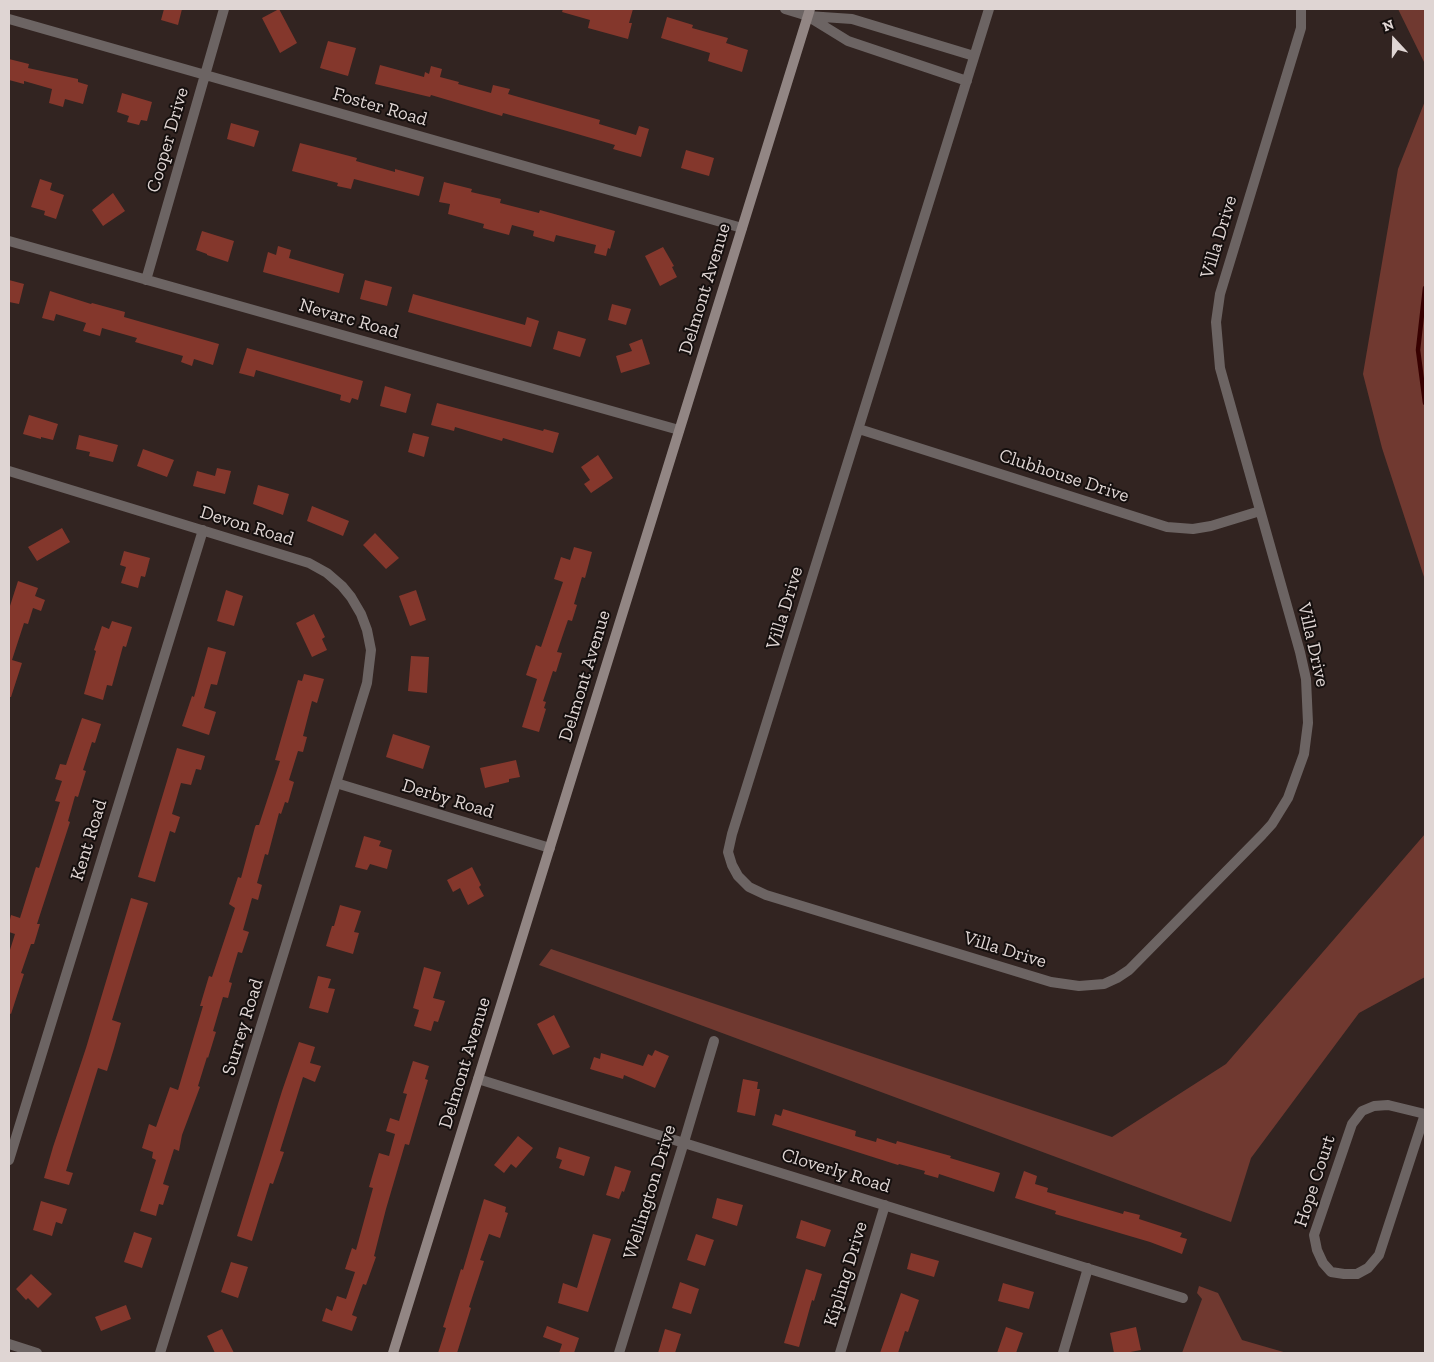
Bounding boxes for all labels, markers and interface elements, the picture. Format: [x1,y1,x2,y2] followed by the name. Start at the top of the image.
[1369,15,1419,65] north arrow
[1380,16,1396,35] text: N
[330,83,430,131] street label: Foster Road
[142,85,194,195] street label: Cooper Drive
[1196,193,1242,281] street label: Villa Drive
[674,221,736,357] street label: Delmont Avenue
[296,294,402,344] street label: Nevarc Road
[996,444,1132,508] street label: Clubhouse Drive
[197,501,297,551] street label: Devon Road
[762,564,808,652] street label: Villa Drive
[1292,601,1334,689] street label: Villa Drive
[554,608,616,744] street label: Delmont Avenue
[399,774,497,824] street label: Derby Road
[66,797,112,883] street label: Kent Road
[961,927,1049,973] street label: Villa Drive
[217,976,269,1078] street label: Surrey Road
[434,995,496,1131] street label: Delmont Avenue
[619,1122,681,1262] street label: Wellington Drive
[1289,1132,1341,1230] street label: Hope Court
[779,1144,893,1198] street label: Cloverly Road
[819,1219,873,1329] street label: Kipling Drive

